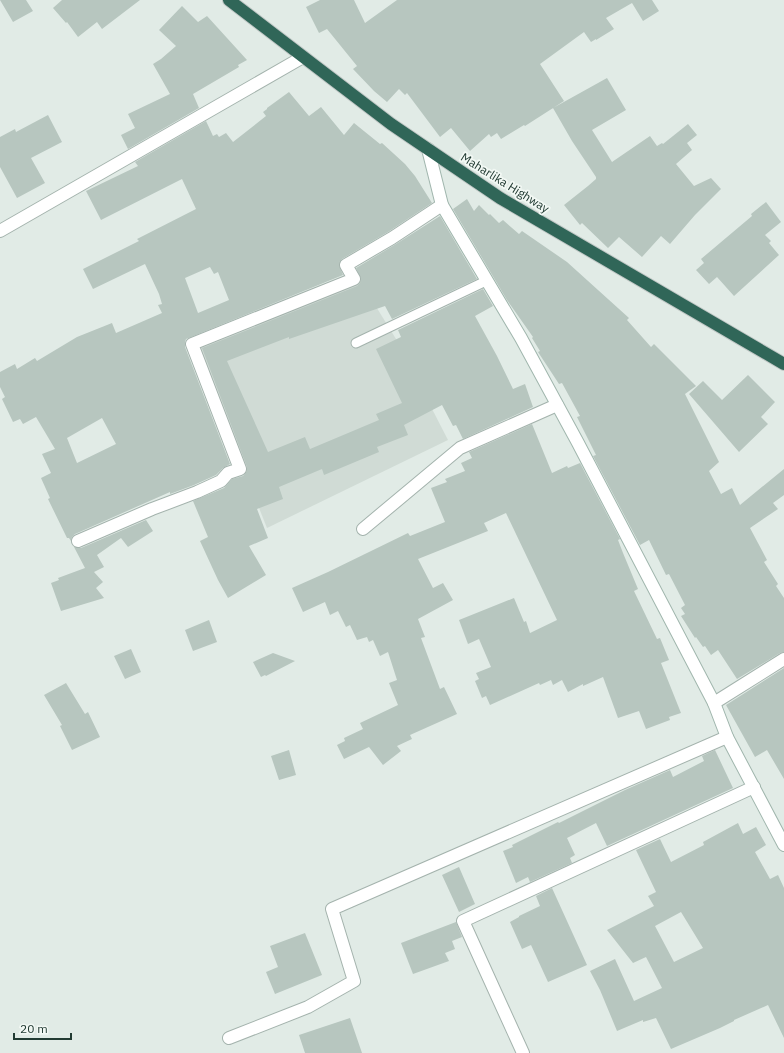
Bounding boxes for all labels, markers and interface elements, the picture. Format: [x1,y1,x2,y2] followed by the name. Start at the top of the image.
[458,149,552,216] street label: Maharlika Highway
[14,1015,71,1041] scale bar
[20,1021,48,1036] text: 20 m

